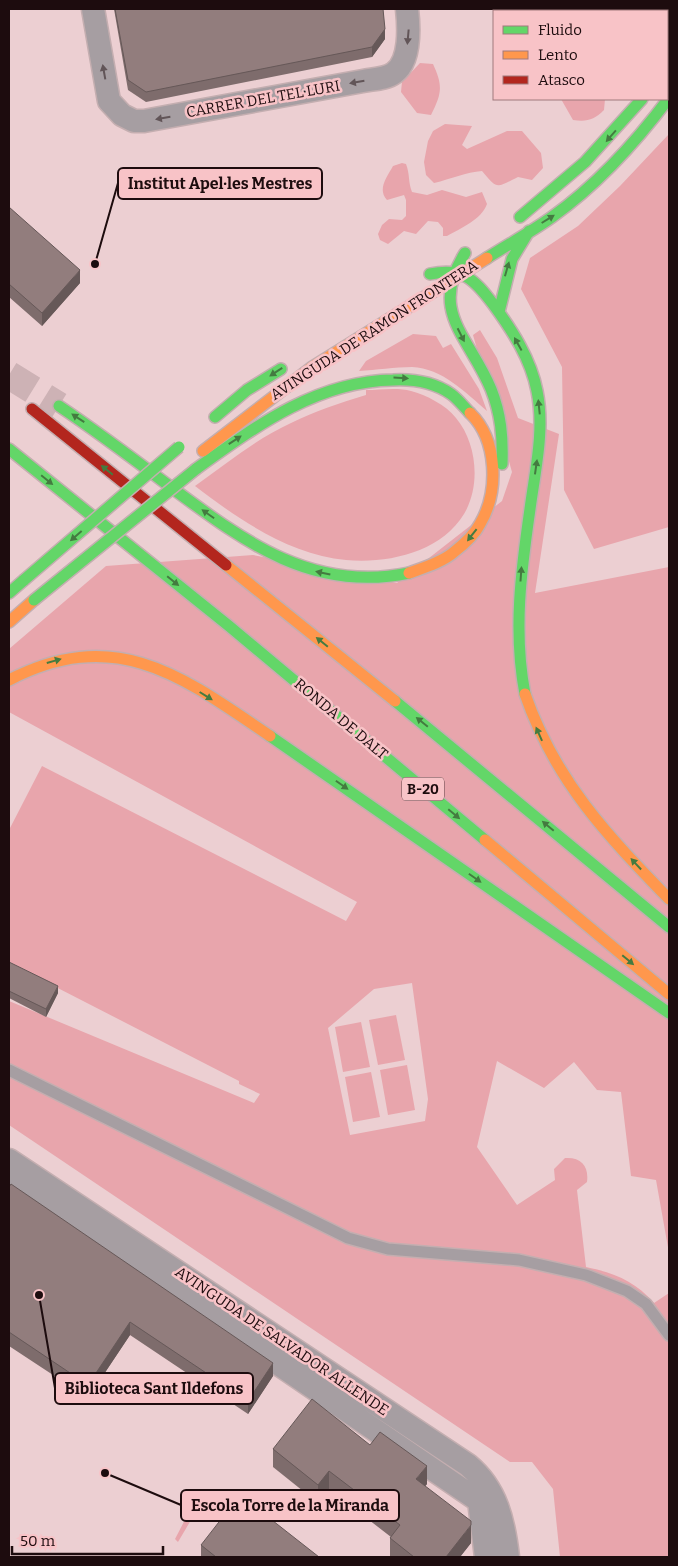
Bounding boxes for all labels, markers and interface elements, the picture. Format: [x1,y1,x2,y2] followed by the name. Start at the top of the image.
[493,10,668,100] legend
[538,21,582,39] text: Fluido
[403,29,411,45] one-way arrow
[538,46,578,64] text: Lento
[99,64,107,80] one-way arrow
[538,71,585,89] text: Atasco
[185,77,341,121] street label: CARRER DEL TEL·LURI
[350,78,365,86] one-way arrow
[155,114,171,122] one-way arrow
[606,130,617,142] one-way arrow
[118,168,322,199] callout: Institut Apel·les Mestres
[128,174,312,193] text: Institut Apel·les Mestres
[541,215,554,224] one-way arrow
[267,256,481,404] street label: AVINGUDA DE RAMON FRONTERA
[504,261,512,276] one-way arrow
[457,328,465,342] one-way arrow
[514,337,522,352] one-way arrow
[269,367,283,377] one-way arrow
[393,374,409,382] one-way arrow
[535,399,543,415] one-way arrow
[71,413,84,423] one-way arrow
[229,436,242,445] one-way arrow
[532,459,540,475] one-way arrow
[101,464,114,475] one-way arrow
[40,474,53,485] one-way arrow
[202,509,215,520] one-way arrow
[467,529,477,542] one-way arrow
[70,530,83,541] one-way arrow
[518,566,526,582] one-way arrow
[315,569,330,577] one-way arrow
[167,576,180,587] one-way arrow
[316,636,329,647] one-way arrow
[46,657,61,665] one-way arrow
[291,675,392,763] street label: RONDA DE DALT
[200,691,213,700] one-way arrow
[416,717,429,728] one-way arrow
[535,727,543,741] one-way arrow
[402,778,444,801] road number: B-20
[335,780,349,790] one-way arrow
[448,809,461,820] one-way arrow
[541,820,554,831] one-way arrow
[630,858,642,870] one-way arrow
[469,873,482,883] one-way arrow
[622,954,635,965] one-way arrow
[172,1263,392,1419] street label: AVINGUDA DE SALVADOR ALLENDE
[55,1373,253,1404] callout: Biblioteca Sant Ildefons
[65,1379,244,1398] text: Biblioteca Sant Ildefons
[181,1490,399,1521] callout: Escola Torre de la Miranda
[191,1496,389,1515] text: Escola Torre de la Miranda
[12,1524,164,1556] scale bar
[20,1532,56,1550] text: 50 m

